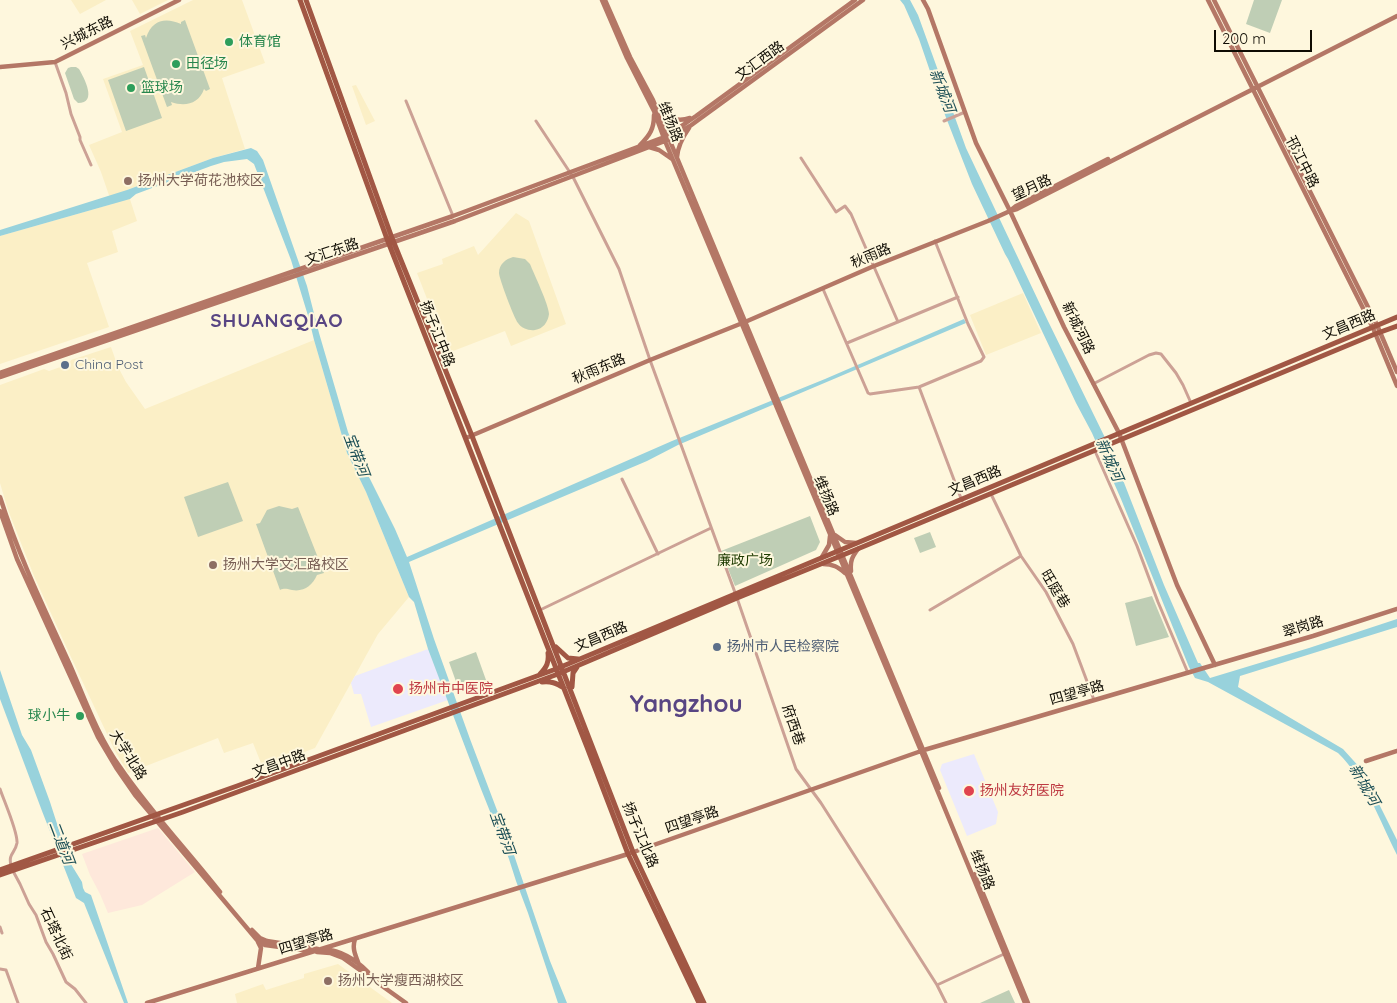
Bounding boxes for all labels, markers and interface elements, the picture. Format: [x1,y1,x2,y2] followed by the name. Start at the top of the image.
[58,13,116,53] street label: 兴城东路
[1217,20,1314,52] scale bar
[1222,29,1266,48] text: 200 m
[239,34,281,50] place label: 体育馆
[223,36,235,48] marker: 体育馆
[732,38,788,84] street label: 文汇西路
[186,56,228,72] place label: 田径场
[170,58,182,70] marker: 田径场
[926,67,958,115] water label: 新城河
[141,80,183,96] place label: 篮球场
[125,82,137,94] marker: 篮球场
[654,99,686,145] street label: 维扬路
[1282,133,1322,191] street label: 邗江中路
[1009,172,1055,204] street label: 望月路
[138,173,264,189] place label: 扬州大学荷花池校区
[122,175,134,187] marker: 扬州大学荷花池校区
[303,235,361,269] street label: 文汇东路
[848,240,894,272] street label: 秋雨路
[416,298,458,370] street label: 扬子江中路
[1058,299,1098,357] street label: 新城河路
[1320,306,1378,344] street label: 文昌西路
[209,310,345,332] district label: SHUANGQIAO
[570,350,628,388] street label: 秋雨东路
[75,357,143,373] place label: China Post
[59,359,71,371] marker: China Post
[340,431,372,479] water label: 宝带河
[1092,436,1126,484] water label: 新城河
[946,462,1004,500] street label: 文昌西路
[810,473,842,519] street label: 维扬路
[717,553,773,569] park label: 廉政广场
[223,557,349,573] place label: 扬州大学文汇路校区
[207,559,219,571] marker: 扬州大学文汇路校区
[1037,567,1073,611] street label: 旺庭巷
[1280,613,1326,641] street label: 翠岗路
[572,618,630,656] street label: 文昌西路
[727,639,839,655] place label: 扬州市人民检察院
[711,641,723,653] marker: 扬州市人民检察院
[1048,677,1106,709] street label: 四望亭路
[409,681,493,697] place label: 扬州市中医院
[391,682,405,696] marker: 扬州市中医院
[630,691,742,719] district label: Yangzhou
[778,702,808,748] street label: 府西巷
[28,708,70,724] place label: 球小牛
[74,710,86,722] marker: 球小牛
[106,727,150,783] street label: 大学北路
[250,747,308,781] street label: 文昌中路
[1345,761,1383,809] water label: 新城河
[980,783,1064,799] place label: 扬州友好医院
[962,784,976,798] marker: 扬州友好医院
[619,800,661,870] street label: 扬子江北路
[663,803,721,837] street label: 四望亭路
[486,809,518,857] water label: 宝带河
[45,819,77,867] water label: 二道河
[966,847,998,893] street label: 维扬路
[37,905,75,963] street label: 石塔北街
[277,926,335,958] street label: 四望亭路
[338,973,464,989] place label: 扬州大学瘦西湖校区
[322,975,334,987] marker: 扬州大学瘦西湖校区

